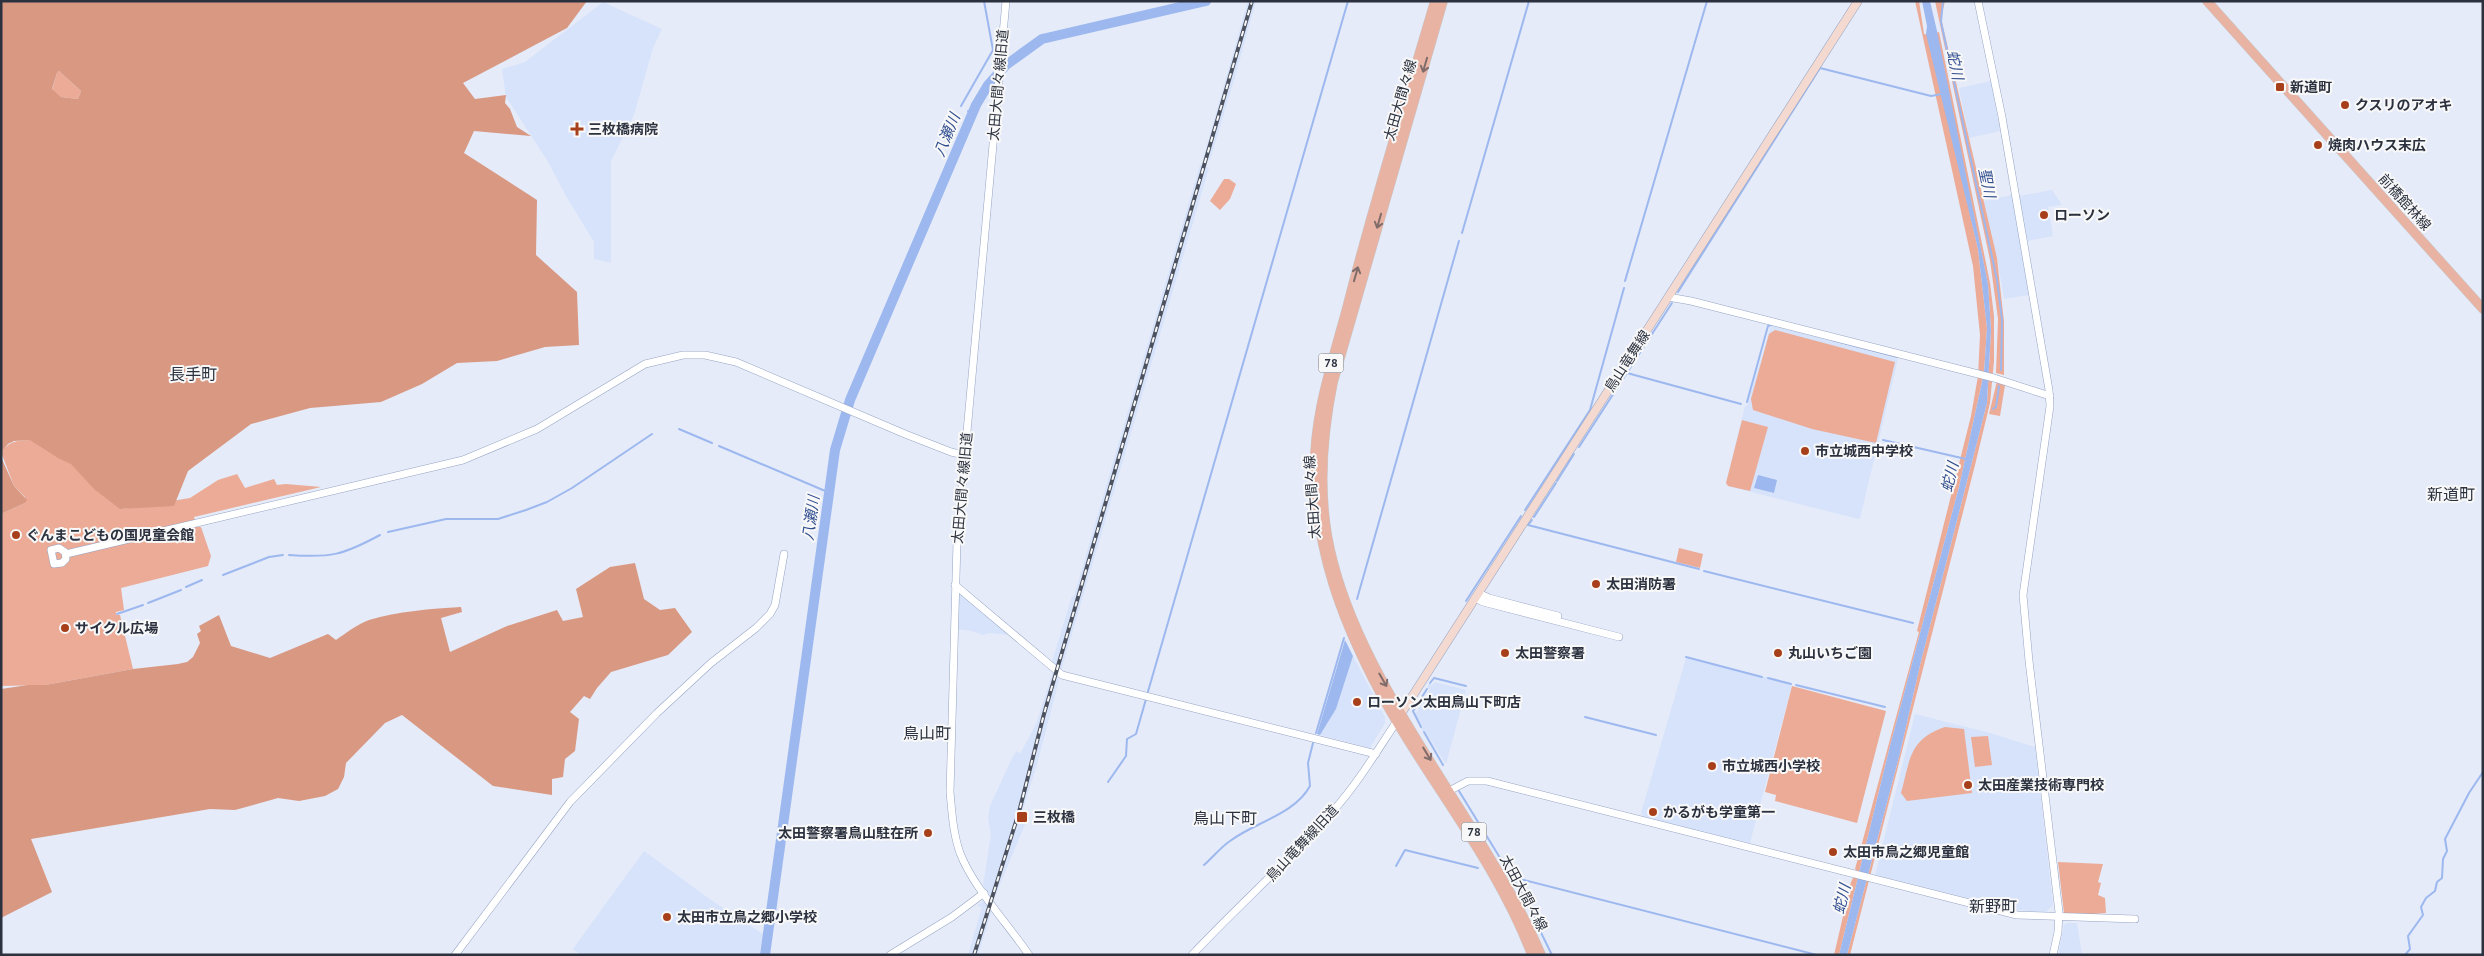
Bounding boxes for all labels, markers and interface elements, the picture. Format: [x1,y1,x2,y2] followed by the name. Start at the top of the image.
[984,28,1012,142] street label: 太田大間々線旧道
[1943,48,1968,83] water label: 蛇川
[1380,57,1420,143] street label: 太田大間々線
[1419,57,1429,73] one-way arrow
[2290,78,2332,96] place label: 新道町
[2274,81,2286,93] marker: 新道町
[2355,96,2453,114] place label: クスリのアオキ
[2339,99,2351,111] marker: クスリのアオキ
[929,109,965,159] water label: 八瀬川
[588,120,658,138] place label: 三枚橋病院
[570,122,584,136] marker: 三枚橋病院
[2328,136,2426,154] place label: 焼肉ハウス末広
[2312,139,2324,151] marker: 焼肉ハウス末広
[1975,166,2000,201] water label: 聖川
[2375,170,2435,234] street label: 前橋館林線
[2054,206,2110,224] place label: ローソン
[2038,209,2050,221] marker: ローソン
[1374,213,1384,229] one-way arrow
[1352,266,1361,282] one-way arrow
[1600,327,1654,395] street label: 鳥山竜舞線
[1318,353,1344,372] road number: 78
[169,364,217,384] district label: 長手町
[948,431,976,545] street label: 太田大間々線旧道
[1815,442,1913,460] place label: 市立城西中学校
[1799,445,1811,457] marker: 市立城西中学校
[1300,454,1324,540] street label: 太田大間々線
[1937,458,1963,494] water label: 蛇川
[2427,484,2475,504] district label: 新道町
[798,492,823,542] water label: 八瀬川
[26,526,194,544] place label: ぐんまこどもの国児童会館
[10,529,22,541] marker: ぐんまこどもの国児童会館
[1606,575,1676,593] place label: 太田消防署
[1590,578,1602,590] marker: 太田消防署
[75,619,158,637] place label: サイクル広場
[59,622,71,634] marker: サイクル広場
[1515,644,1585,662] place label: 太田警察署
[1788,644,1872,662] place label: 丸山いちご園
[1499,647,1511,659] marker: 太田警察署
[1772,647,1784,659] marker: 丸山いちご園
[1378,672,1388,687] one-way arrow
[1367,693,1521,711] place label: ローソン太田鳥山下町店
[1351,696,1363,708] marker: ローソン太田鳥山下町店
[903,723,951,743] district label: 鳥山町
[1423,747,1433,761] one-way arrow
[1722,757,1820,775] place label: 市立城西小学校
[1706,760,1718,772] marker: 市立城西小学校
[1978,776,2104,794] place label: 太田産業技術専門校
[1962,779,1974,791] marker: 太田産業技術専門校
[1262,801,1342,885] street label: 鳥山竜舞線旧道
[1663,803,1775,821] place label: かるがも学童第一
[1647,806,1659,818] marker: かるがも学童第一
[1033,808,1075,826] place label: 三枚橋
[1193,808,1257,828] district label: 鳥山下町
[1015,810,1029,824] marker: 三枚橋
[1462,822,1486,842] road number: 78
[778,824,918,842] place label: 太田警察署鳥山駐在所
[922,827,934,839] marker: 太田警察署鳥山駐在所
[1843,843,1969,861] place label: 太田市鳥之郷児童館
[1827,846,1839,858] marker: 太田市鳥之郷児童館
[1496,852,1552,934] street label: 太田大間々線
[1829,880,1855,916] water label: 蛇川
[1969,896,2017,916] district label: 新野町
[677,908,817,926] place label: 太田市立鳥之郷小学校
[661,911,673,923] marker: 太田市立鳥之郷小学校

